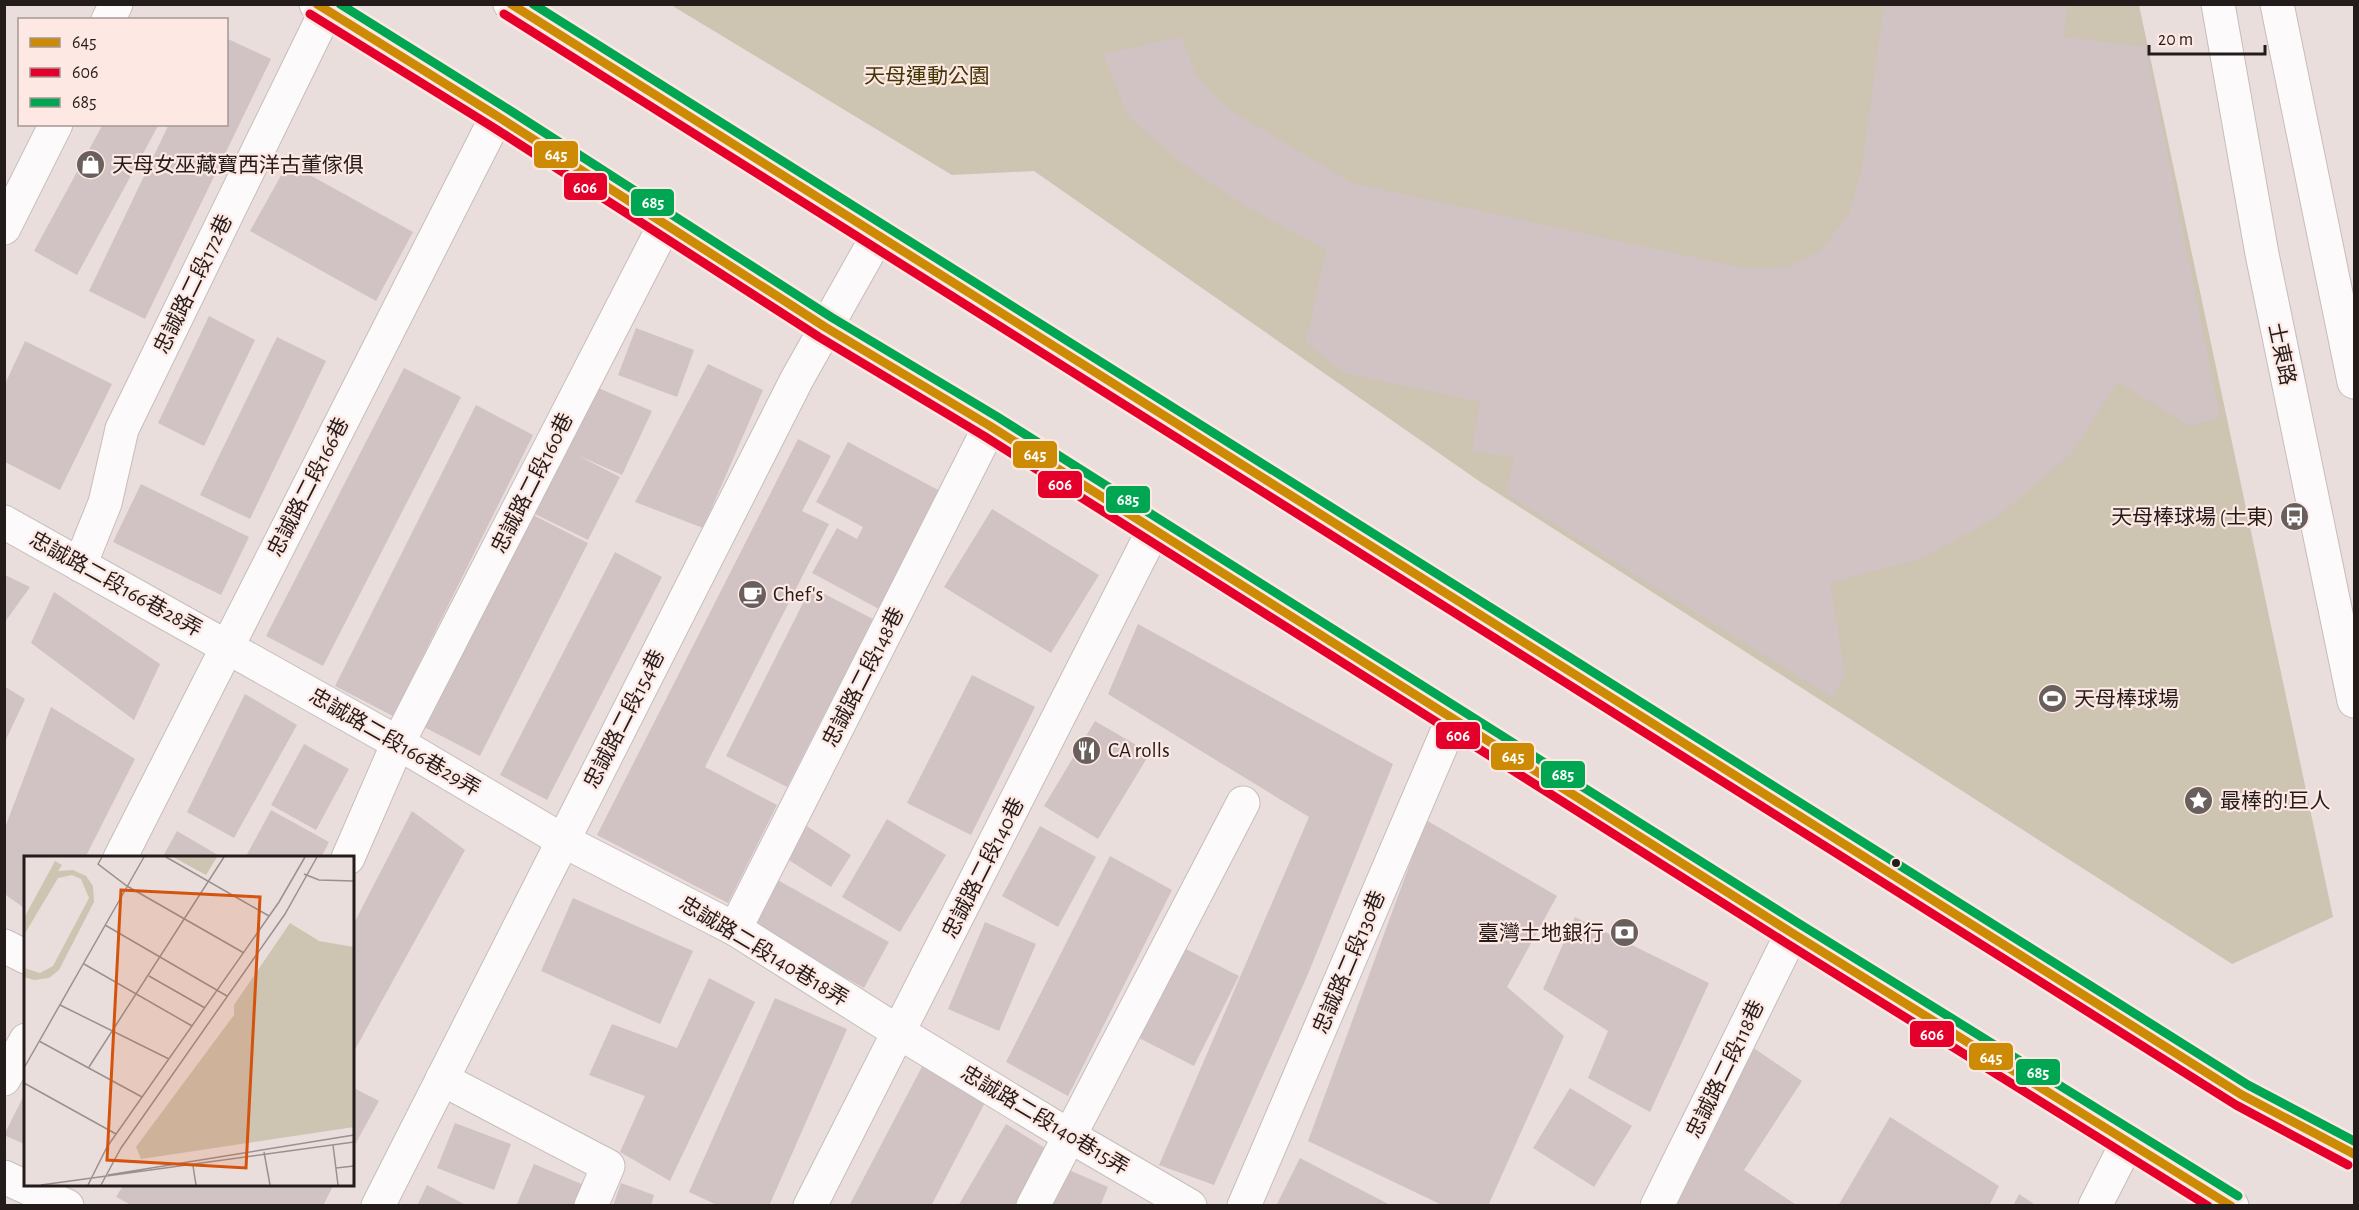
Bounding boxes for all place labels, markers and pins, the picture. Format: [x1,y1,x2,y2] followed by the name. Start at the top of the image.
[75,149,107,181] shop icon: 天母女巫藏寶西洋古董傢俱
[112,154,364,176] place label: 天母女巫藏寶西洋古董傢俱
[2279,501,2311,533] bus stop icon: 天母棒球場 (士東)
[2111,506,2274,528] place label: 天母棒球場 (士東)
[736,578,768,610] cafe icon: Chef's
[773,584,823,605] place label: Chef's
[2037,683,2069,715] sports icon: 天母棒球場
[2074,688,2179,710] place label: 天母棒球場
[1071,734,1103,766] restaurant icon: CA rolls
[1108,740,1170,761] place label: CA rolls
[2183,785,2215,817] place icon: 最棒的!巨人
[2220,790,2330,812] place label: 最棒的!巨人
[1890,857,1902,869] unlabelled marker
[1609,917,1641,949] bank icon: 臺灣土地銀行
[1478,922,1604,944] place label: 臺灣土地銀行

